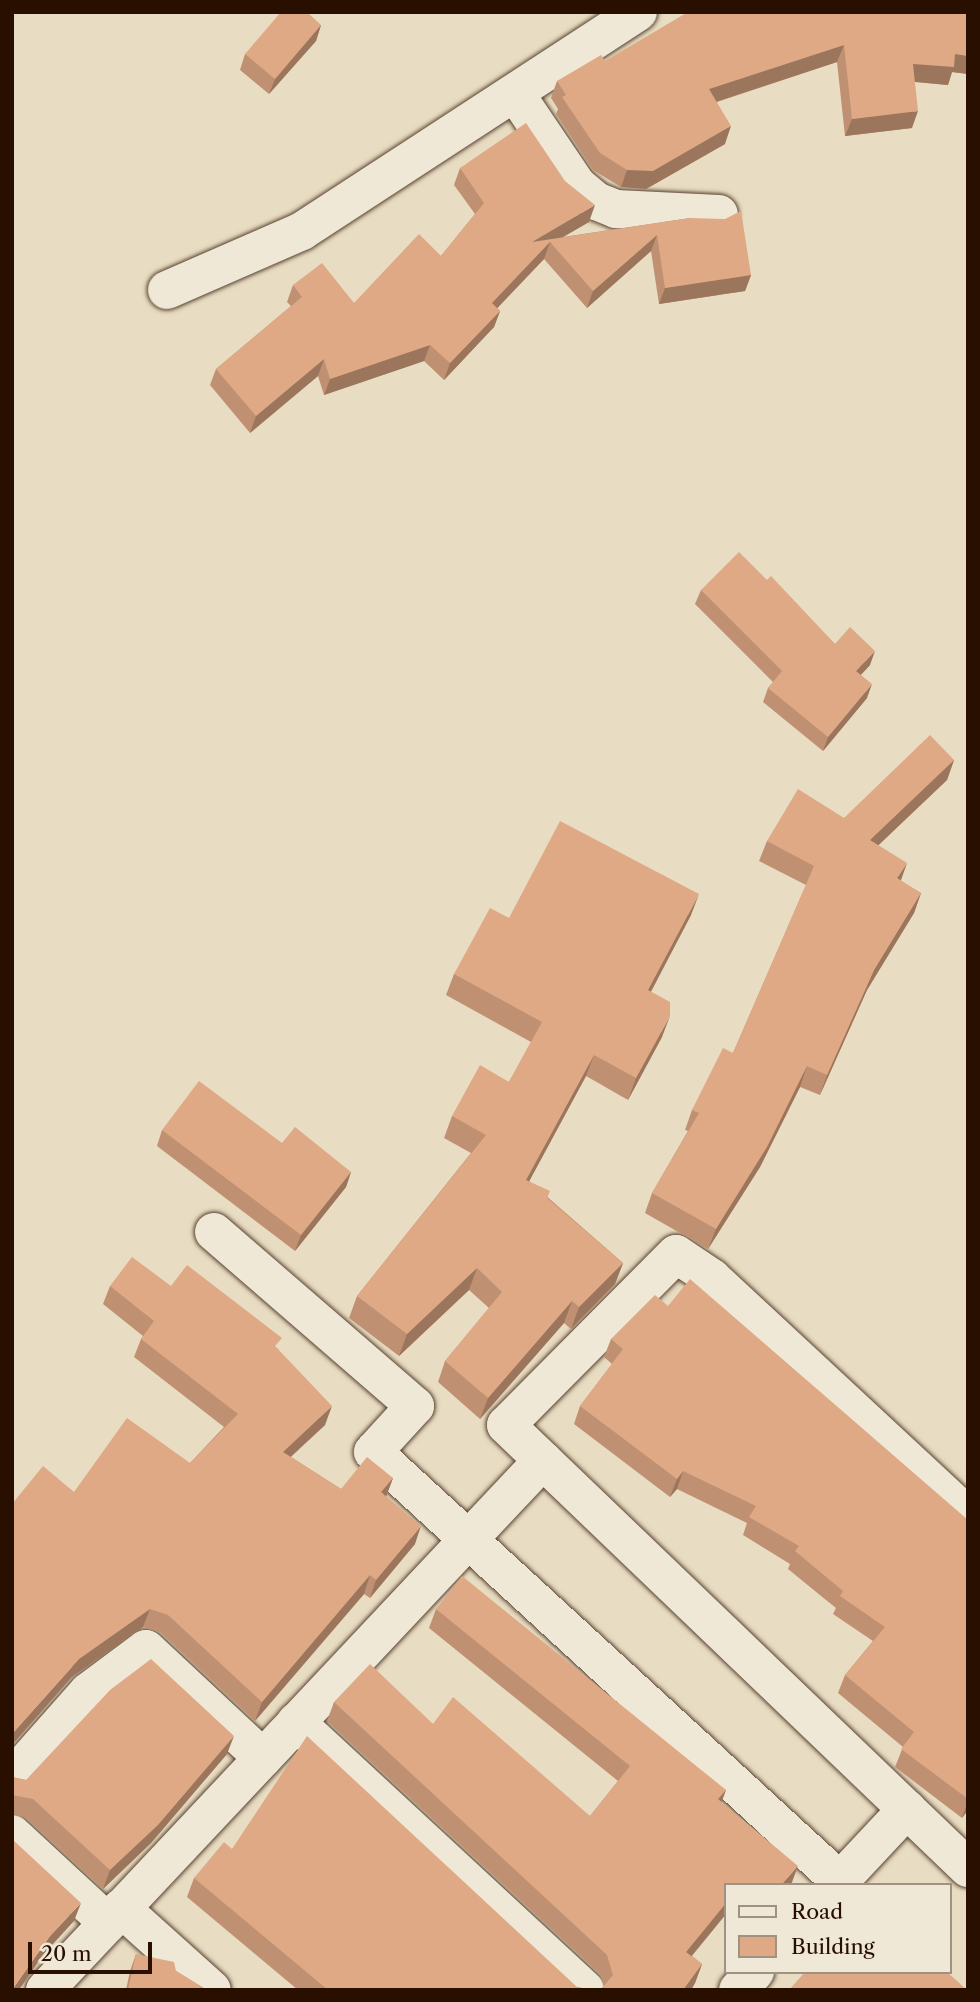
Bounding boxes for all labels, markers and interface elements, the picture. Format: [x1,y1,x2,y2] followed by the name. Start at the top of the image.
[724,1883,952,1974] legend
[791,1899,843,1924] text: Road
[32,1928,156,1972] scale bar
[791,1934,875,1959] text: Building
[41,1941,92,1966] text: 20 m

